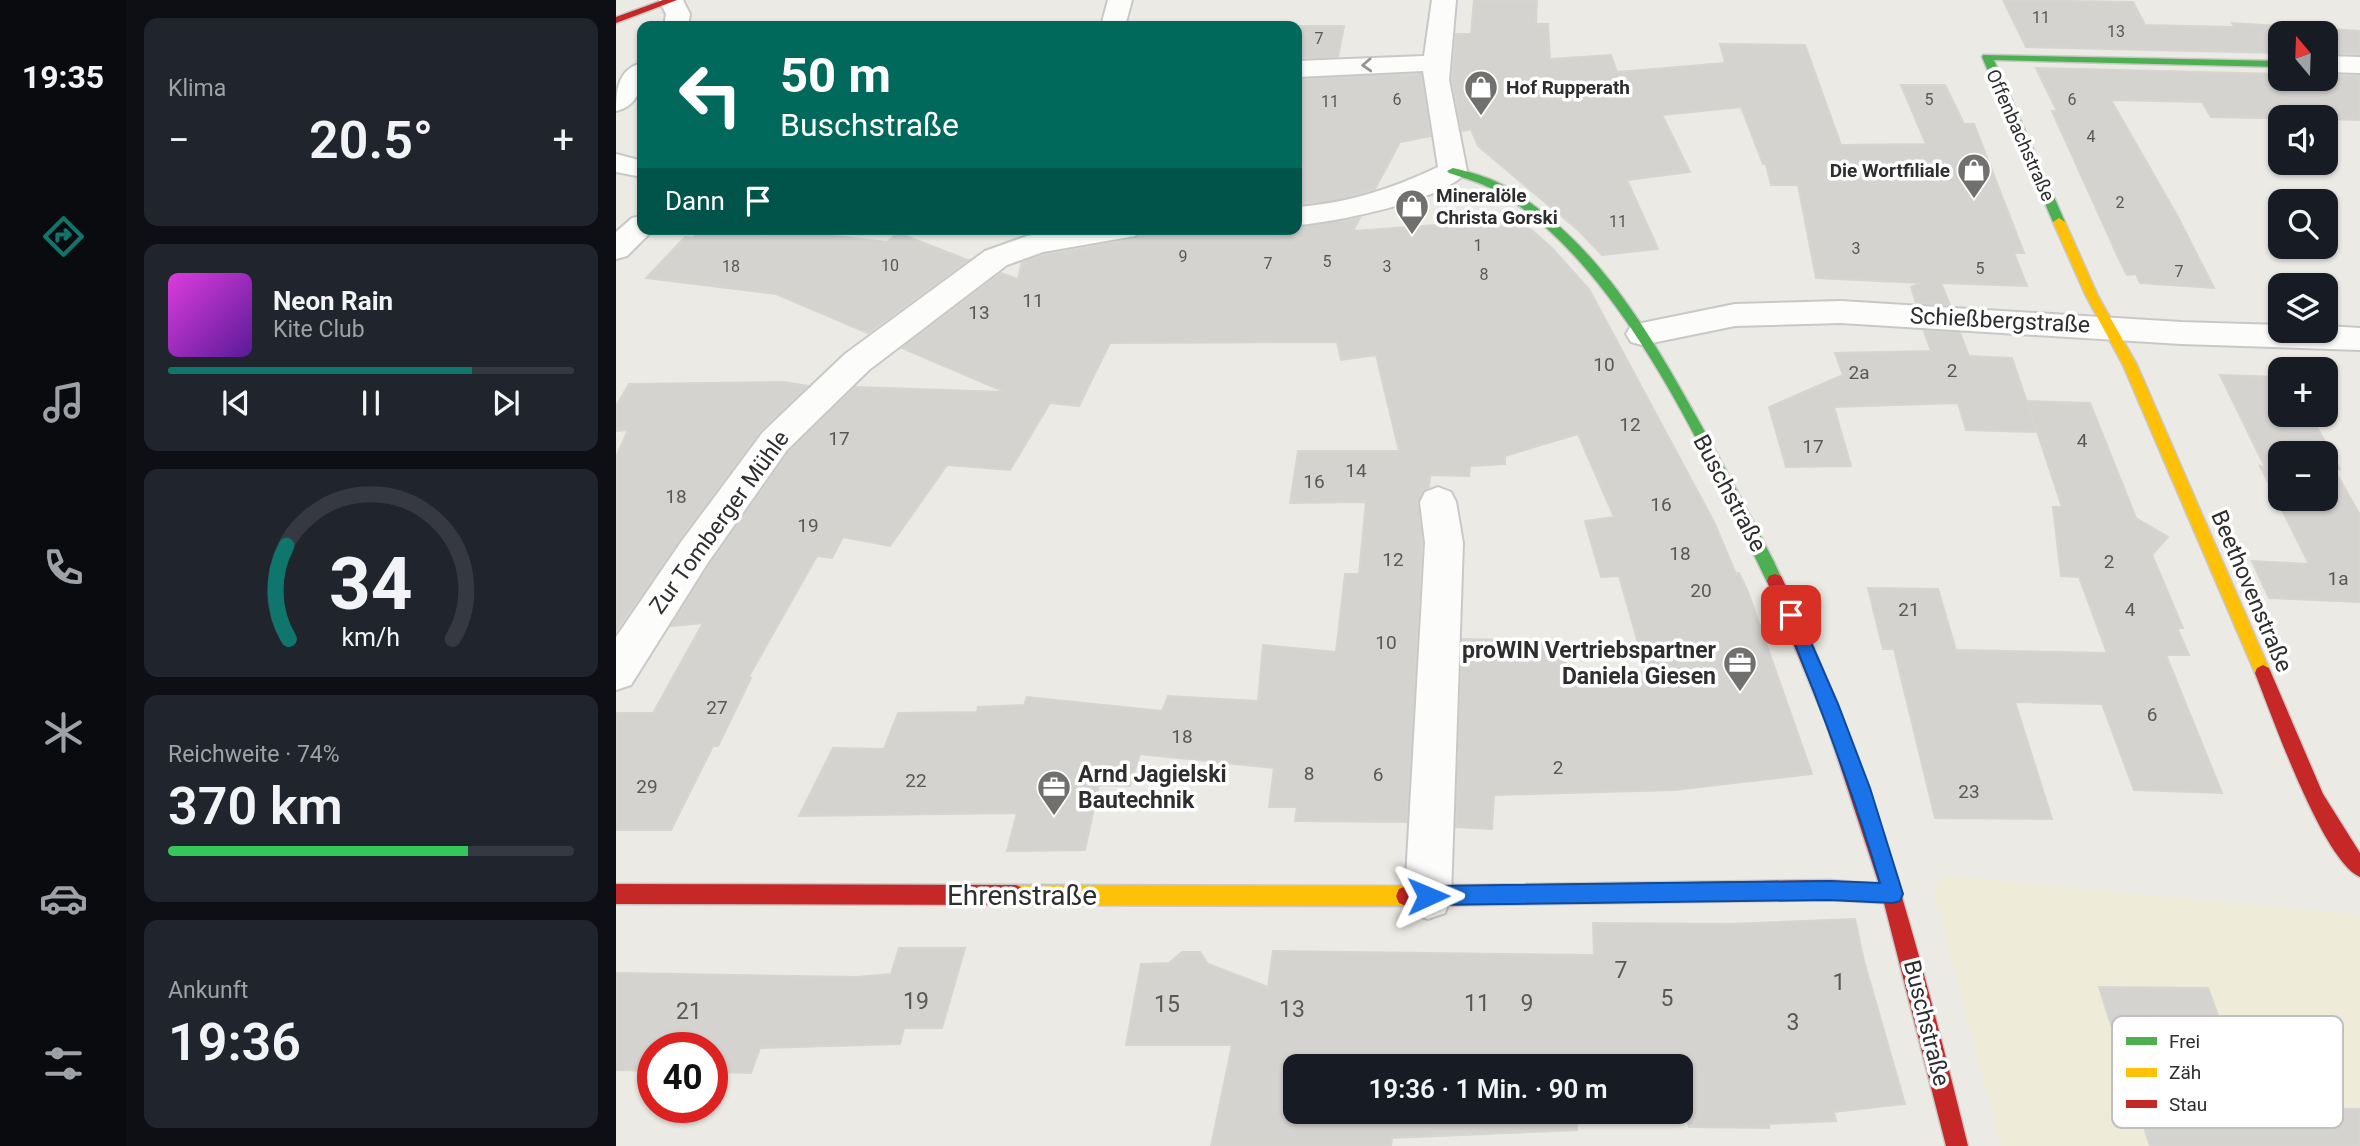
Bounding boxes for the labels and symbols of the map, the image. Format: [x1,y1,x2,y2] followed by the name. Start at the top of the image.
[2032,8,2050,27] house number: 11
[2268,21,2338,91] north arrow
[2107,22,2125,41] house number: 13
[1315,29,1324,48] house number: 7
[1362,57,1373,72] one-way arrow
[1981,66,2060,205] street label: Offenbachstraße
[1462,68,1500,117] shop icon: Hof Rupperath
[1506,76,1630,99] place label: Hof Rupperath
[1393,90,1402,109] house number: 6
[1925,90,1934,109] house number: 5
[2068,90,2077,109] house number: 6
[1321,92,1339,111] house number: 11
[2087,127,2096,146] house number: 4
[1955,151,1993,200] shop icon: Die Wortfiliale
[1830,159,1950,182] place label: Die Wortfiliale
[1436,184,1558,229] place label: Mineralöle Christa Gorski
[1393,187,1431,236] shop icon: Mineralöle Christa Gorski
[2116,193,2125,212] house number: 2
[1609,212,1627,231] house number: 11
[1474,236,1483,255] house number: 1
[1852,239,1861,258] house number: 3
[1179,247,1188,266] house number: 9
[1323,252,1332,271] house number: 5
[1264,254,1273,273] house number: 7
[881,256,899,275] house number: 10
[722,257,740,276] house number: 18
[1383,257,1392,276] house number: 3
[1976,259,1985,278] house number: 5
[2175,262,2184,281] house number: 7
[1480,265,1489,284] house number: 8
[1022,289,1044,312] house number: 11
[968,301,990,324] house number: 13
[1909,302,2091,339] street label: Schießbergstraße
[1593,353,1615,376] house number: 10
[1947,359,1957,382] house number: 2
[1848,361,1870,384] house number: 2a
[1619,413,1641,436] house number: 12
[644,425,795,619] street label: Zur Tomberger Mühle
[828,427,850,450] house number: 17
[2077,429,2088,452] house number: 4
[1687,430,1772,556] street label: Buschstraße
[1802,435,1824,458] house number: 17
[1345,459,1367,482] house number: 14
[1303,470,1325,493] house number: 16
[665,485,687,508] house number: 18
[1650,493,1672,516] house number: 16
[2205,506,2298,676] street label: Beethovenstraße
[797,514,819,537] house number: 19
[1669,542,1691,565] house number: 18
[1382,548,1404,571] house number: 12
[2104,550,2114,573] house number: 2
[2327,567,2349,590] house number: 1a
[1690,579,1712,602] house number: 20
[1761,585,1821,645] pin
[1898,598,1920,621] house number: 21
[2125,598,2136,621] house number: 4
[1375,631,1397,654] house number: 10
[1462,637,1717,690] place label: proWIN Vertriebspartner Daniela Giesen
[1721,644,1759,693] office icon: proWIN Vertriebspartner Daniela Giesen
[706,696,728,719] house number: 27
[2147,703,2157,726] house number: 6
[1171,725,1193,748] house number: 18
[1553,756,1563,779] house number: 2
[1078,761,1227,814] place label: Arnd Jagielski Bautechnik
[1304,762,1314,785] house number: 8
[1373,763,1383,786] house number: 6
[1035,768,1073,817] office icon: Arnd Jagielski Bautechnik
[905,769,927,792] house number: 22
[636,775,658,798] house number: 29
[1958,780,1980,803] house number: 23
[1391,859,1465,933] position arrow
[947,879,1097,912] street label: Ehrenstraße
[1615,957,1627,984] house number: 7
[1898,957,1955,1089] street label: Buschstraße
[1833,969,1845,996] house number: 1
[1661,985,1674,1012] house number: 5
[903,988,929,1015] house number: 19
[1464,990,1490,1017] house number: 11
[1521,990,1533,1017] house number: 9
[1154,991,1180,1018] house number: 15
[1279,996,1305,1023] house number: 13
[676,998,702,1025] house number: 21
[1787,1009,1799,1036] house number: 3
[2112,1016,2343,1128] legend
[2169,1030,2200,1053] text: Frei
[637,1032,728,1123] speed limit sign: 40
[2169,1061,2201,1084] text: Zäh
[2169,1093,2207,1116] text: Stau

